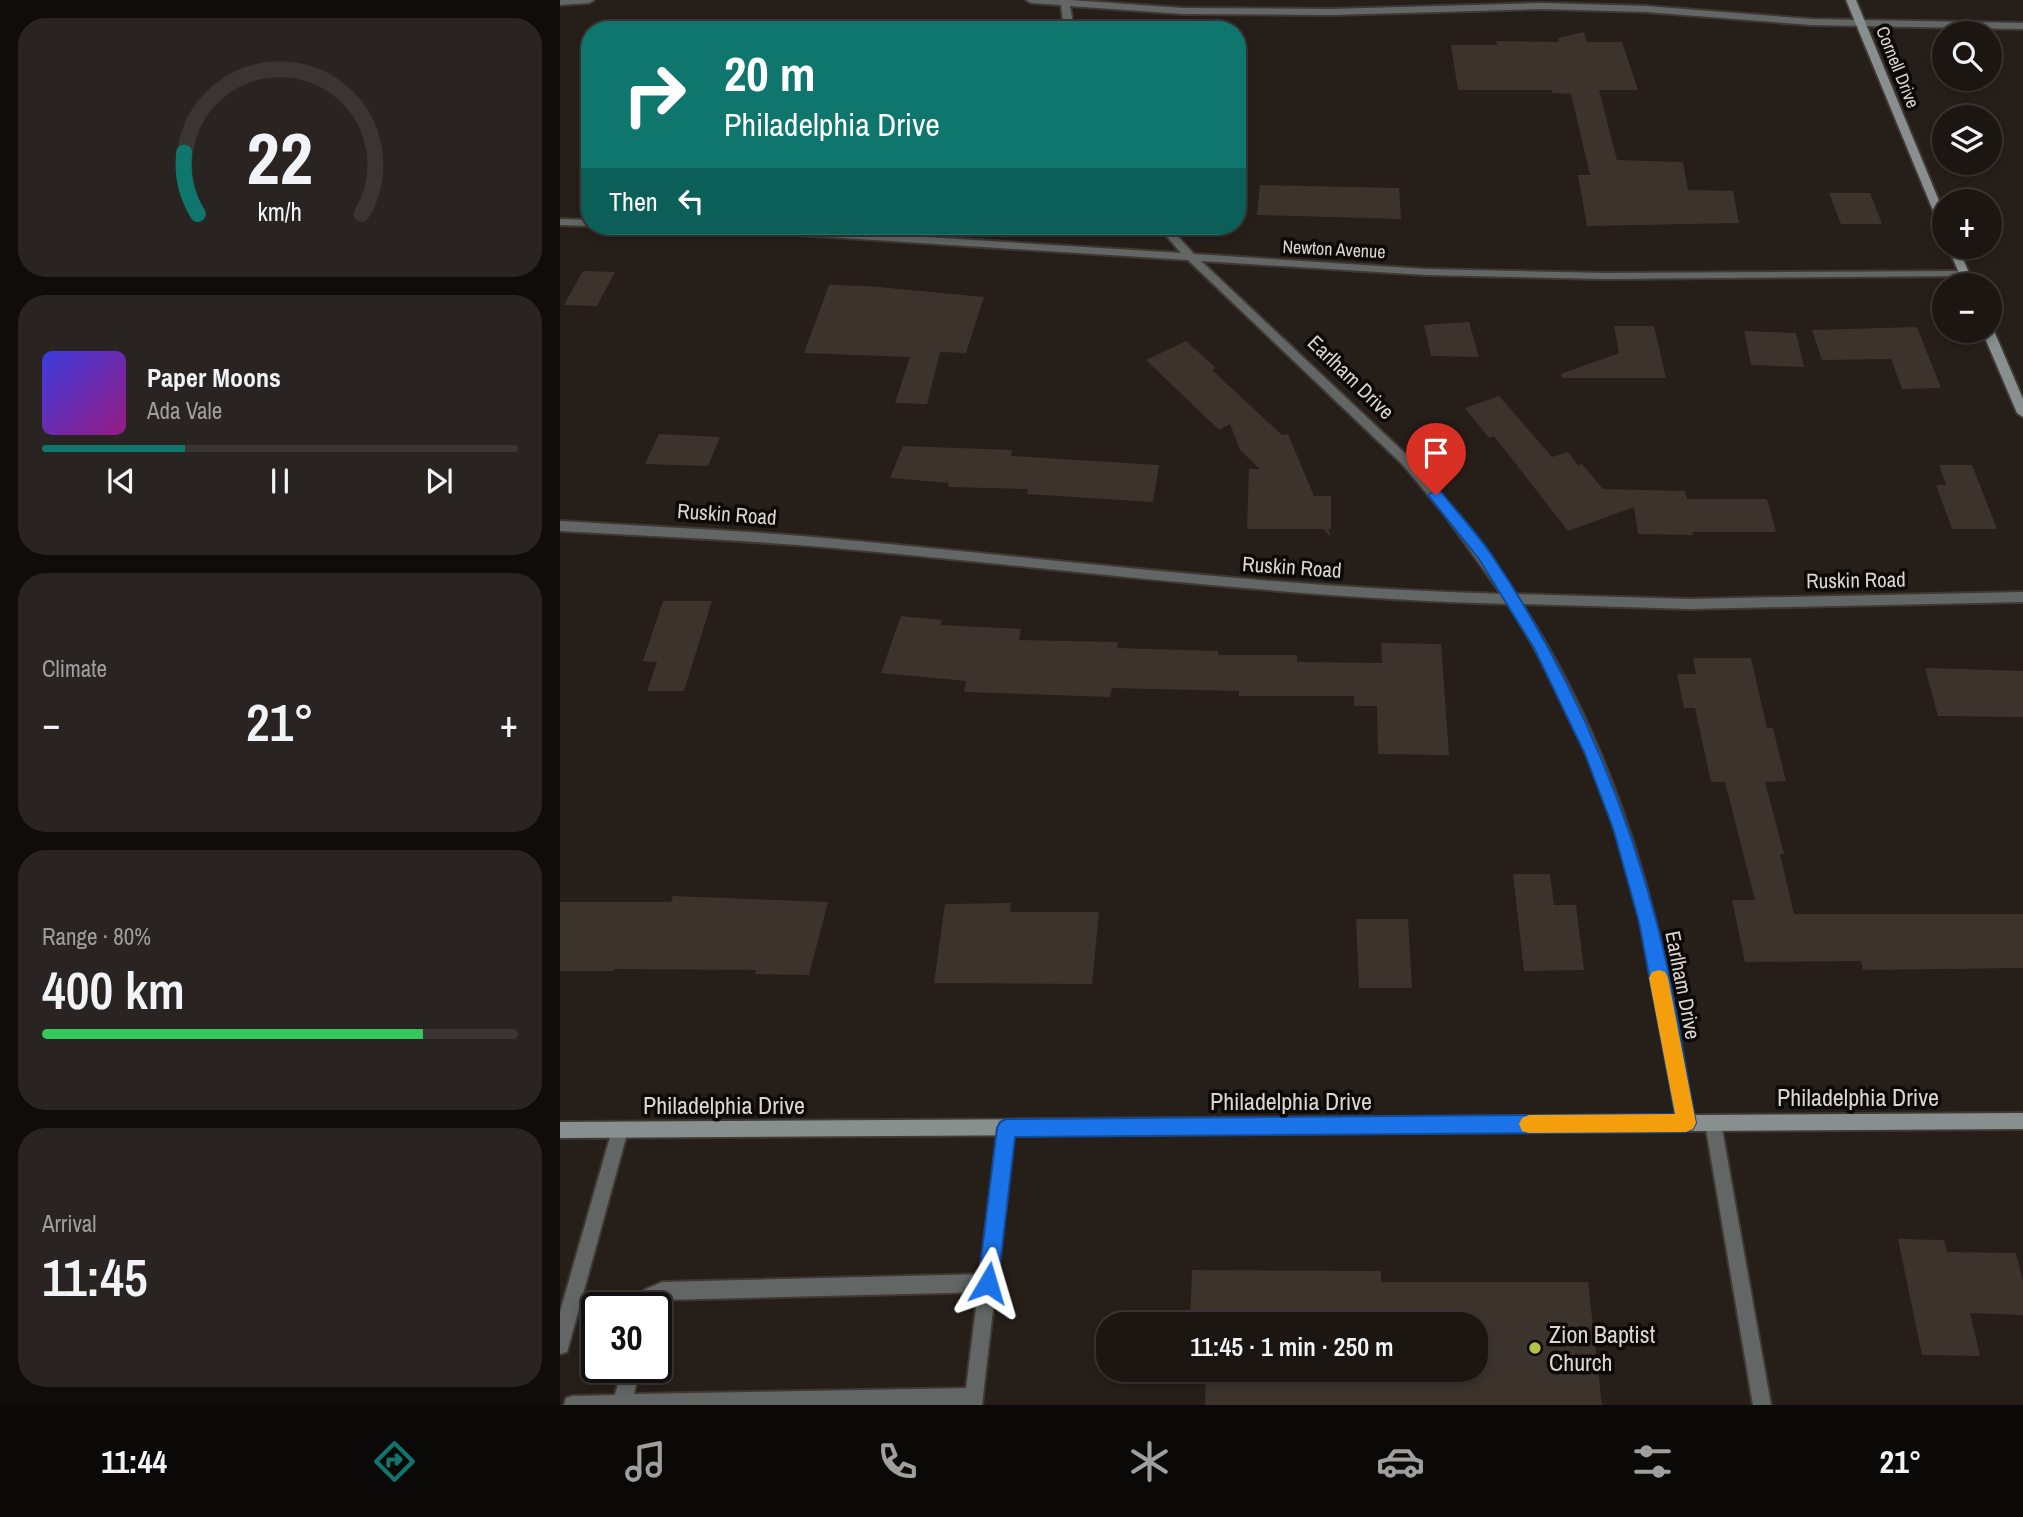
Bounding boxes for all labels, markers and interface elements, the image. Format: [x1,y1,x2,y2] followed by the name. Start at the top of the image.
[1932,21,2002,343] map controls
[1932,21,2002,91] button: search
[1870,22,1926,112] street label: Cornell Drive
[724,40,816,106] text: 20 m
[609,49,700,140] icon: right
[724,103,940,146] text: Philadelphia Drive
[1932,105,2002,175] button: layers
[247,109,313,207] text: 22
[672,182,710,220] icon: left
[609,184,658,219] text: Then
[1932,189,2002,259] button: +
[258,195,302,229] text: km/h
[1282,234,1386,264] street label: Newton Avenue
[1932,273,2002,343] button: −
[1301,328,1401,426] street label: Earlham Drive
[147,360,281,395] text: Paper Moons
[147,395,222,426] text: Ada Vale
[1406,423,1466,495] pin
[1417,434,1455,472] icon: arrive
[102,462,140,500] icon: previous
[261,462,299,500] icon: pause
[420,462,458,500] icon: next
[676,496,778,532] street label: Ruskin Road
[1241,549,1343,585] street label: Ruskin Road
[1806,565,1906,595] street label: Ruskin Road
[42,653,107,684] text: Climate
[246,687,314,757] text: 21°
[42,698,60,749] text: −
[500,698,518,749] text: +
[42,921,151,952] text: Range · 80%
[1658,928,1708,1042] street label: Earlham Drive
[42,955,185,1025] text: 400 km
[1777,1081,1939,1113] street label: Philadelphia Drive
[1210,1085,1372,1117] street label: Philadelphia Drive
[643,1089,805,1121] street label: Philadelphia Drive
[42,1208,97,1239] text: Arrival
[42,1242,148,1312] text: 11:45
[951,1246,1025,1320] position arrow
[581,1292,672,1383] speed limit sign: 30
[1549,1318,1656,1378] place label: Zion Baptist Church
[1190,1329,1394,1364] text: 11:45 · 1 min · 250 m
[1527,1340,1543,1356] marker: Zion Baptist Church
[370,1437,419,1486] icon: directions
[621,1437,670,1486] icon: music
[873,1437,922,1486] icon: phone
[1125,1437,1174,1486] icon: climate
[1376,1437,1425,1486] icon: car
[1628,1437,1677,1486] icon: filters
[101,1440,167,1483] text: 11:44
[1880,1440,1922,1483] text: 21°

